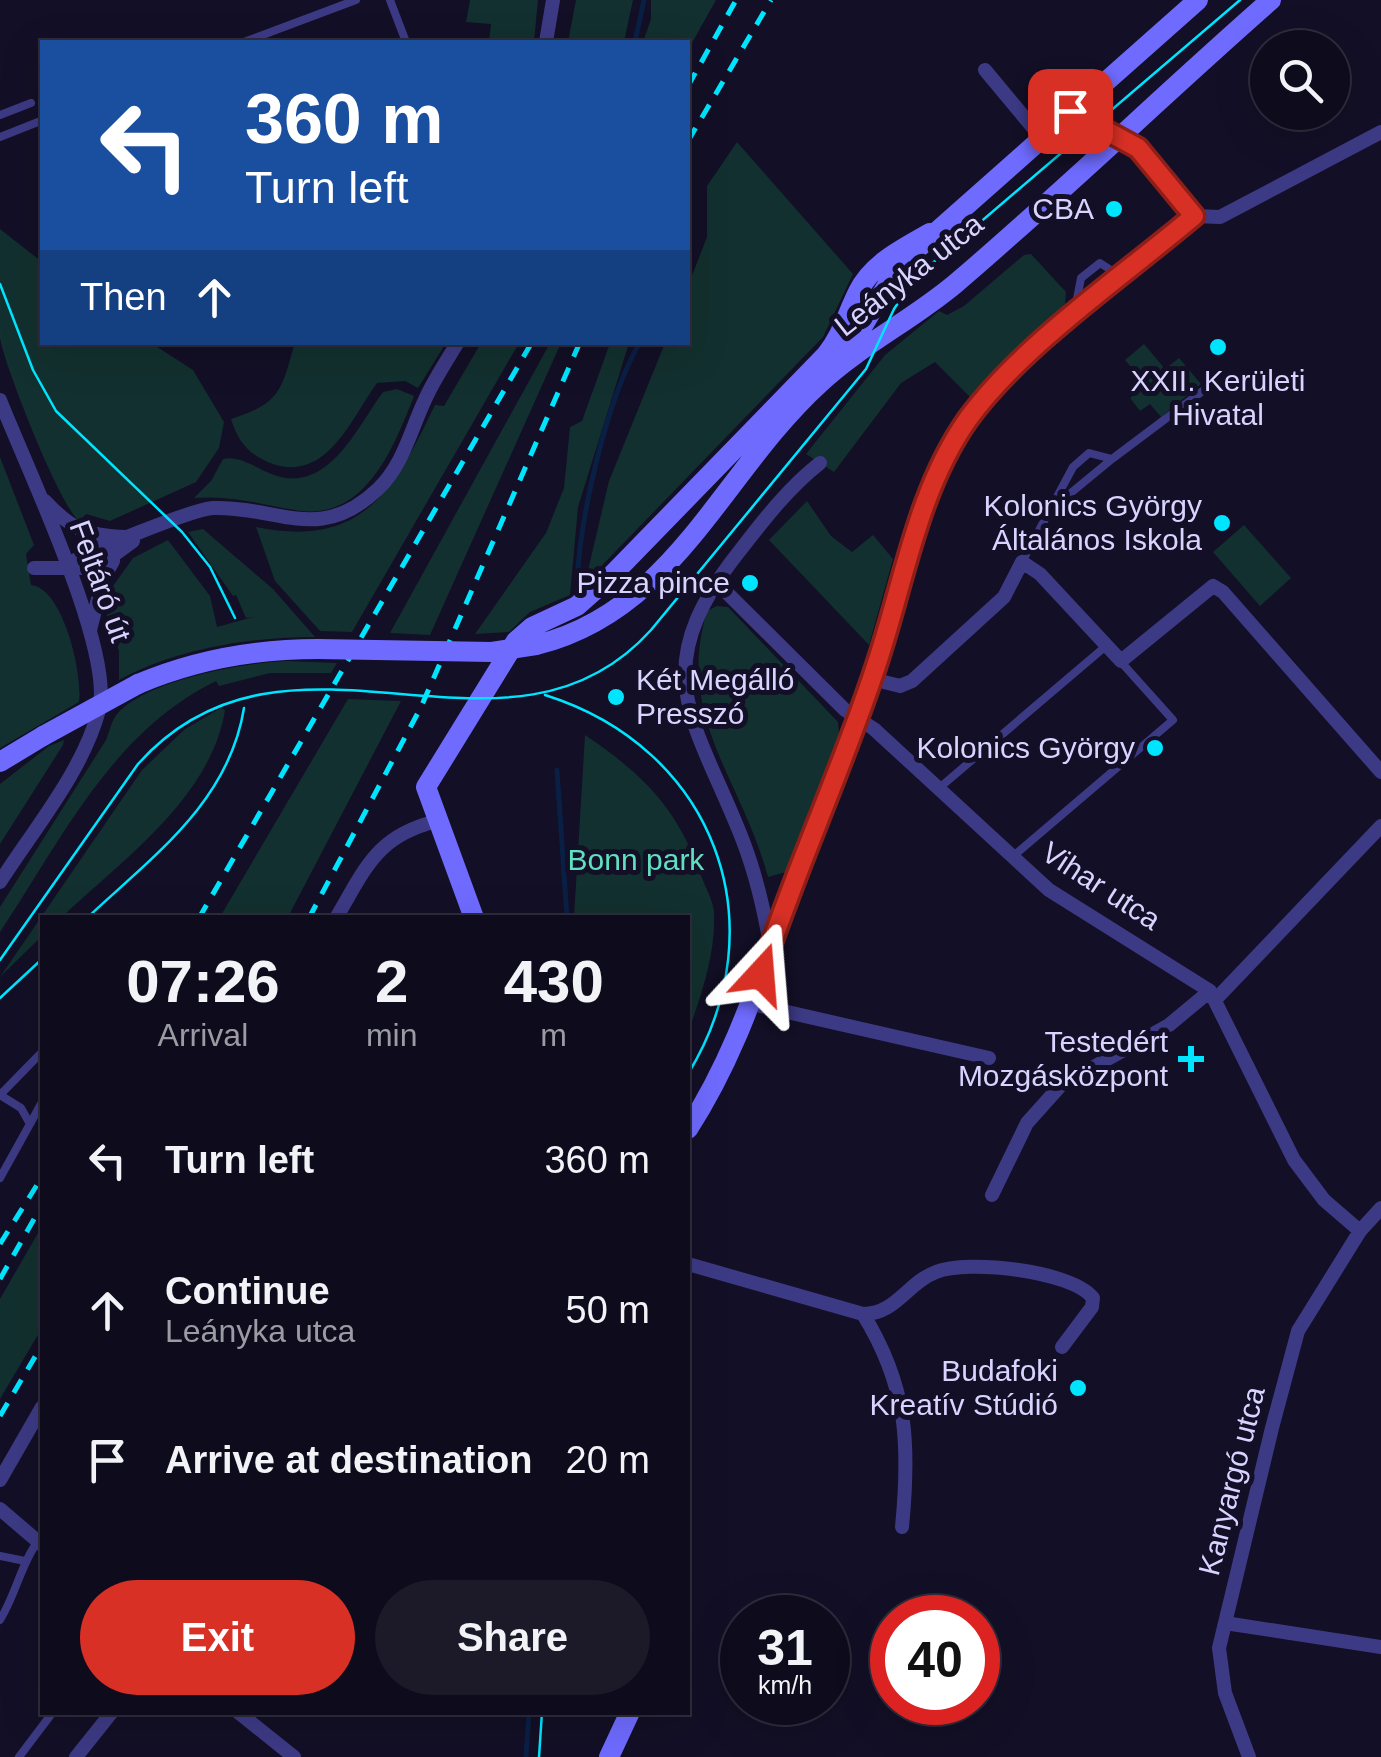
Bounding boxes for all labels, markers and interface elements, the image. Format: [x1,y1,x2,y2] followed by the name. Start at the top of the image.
[1250,30,1350,130] map controls
[1250,30,1350,130] button: search
[1028,69,1113,154] pin
[80,80,210,210] icon: left
[245,80,443,158] text: 360 m
[1043,84,1098,139] icon: arrive
[245,162,408,213] text: Turn left
[1032,192,1094,225] place label: CBA
[1103,198,1125,220] marker: CBA
[828,206,989,343] street label: Leányka utca
[187,270,242,325] icon: ahead
[80,276,167,318] text: Then
[1207,336,1229,358] marker: XXII. Kerületi Hivatal
[1130,364,1306,431] place label: XXII. Kerületi Hivatal
[984,489,1202,556] place label: Kolonics György Általános Iskola
[1211,512,1233,534] marker: Kolonics György Általános Iskola
[63,516,138,647] street label: Feltáró út
[577,566,730,599] place label: Pizza pince
[739,572,761,594] marker: Pizza pince
[636,663,794,730] place label: Két Megálló Presszó
[605,686,627,708] marker: Két Megálló Presszó
[917,731,1135,764] place label: Kolonics György
[1144,737,1166,759] marker: Kolonics György
[1036,835,1167,936] street label: Vihar utca
[568,843,705,876] park label: Bonn park
[709,922,813,1026] position arrow
[126,948,280,1015] text: 07:26
[375,948,408,1015] text: 2
[504,948,604,1015] text: 430
[158,1017,248,1053] text: Arrival
[366,1017,417,1053] text: min
[540,1017,567,1053] text: m
[958,1025,1169,1092] place label: Testedért Mozgásközpont
[1178,1046,1204,1072] marker: Testedért Mozgásközpont
[80,1133,135,1188] icon: left
[165,1139,314,1181] text: Turn left
[544,1139,650,1181] text: 360 m
[165,1270,330,1312] text: Continue
[80,1283,135,1338] icon: ahead
[566,1289,650,1331] text: 50 m
[165,1313,355,1349] text: Leányka utca
[870,1354,1058,1421] place label: Budafoki Kreatív Stúdió
[1067,1377,1089,1399] marker: Budafoki Kreatív Stúdió
[1192,1383,1271,1579] street label: Kanyargó utca
[80,1433,135,1488] icon: arrive
[165,1439,532,1481] text: Arrive at destination
[566,1439,650,1481] text: 20 m
[80,1580,355,1695] button: Exit
[375,1580,650,1695] button: Share
[870,1595,1000,1725] speed limit sign: 40
[757,1620,813,1676] text: 31
[758,1671,812,1699] text: km/h

